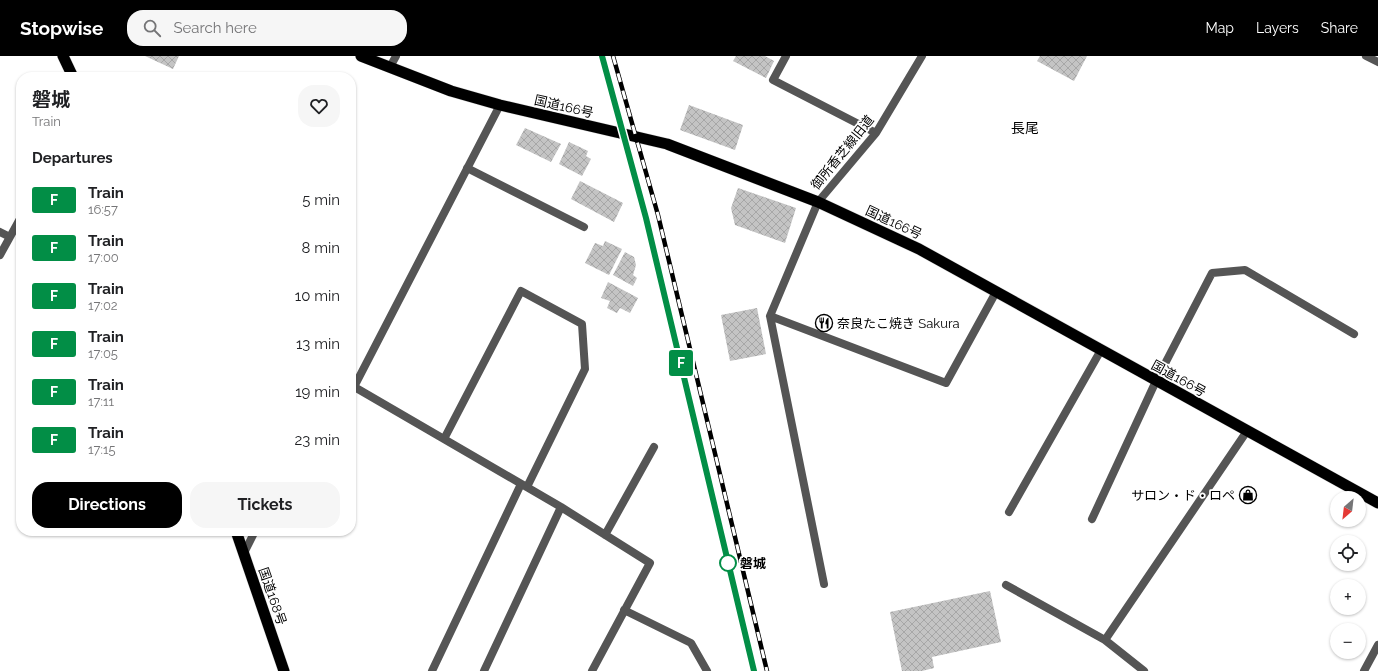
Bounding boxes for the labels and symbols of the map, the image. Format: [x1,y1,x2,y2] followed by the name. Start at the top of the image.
[533,92,595,121] street label: 国道166号
[808,112,877,192] street label: 御所香芝線旧道
[1011,120,1039,136] district label: 長尾
[863,203,924,242] street label: 国道166号
[814,313,834,333] restaurant icon: 奈良たこ焼き Sakura
[837,316,960,331] place label: 奈良たこ焼き Sakura
[668,350,694,376] line badge: F
[1149,357,1209,400] street label: 国道166号
[1238,485,1258,505] shop icon: サロン・ド・ロペ
[1131,488,1235,503] place label: サロン・ド・ロペ
[1330,491,1366,527] north arrow
[719,554,737,572] marker: 磐城
[740,556,766,571] place label: 磐城
[256,565,289,627] street label: 国道168号

